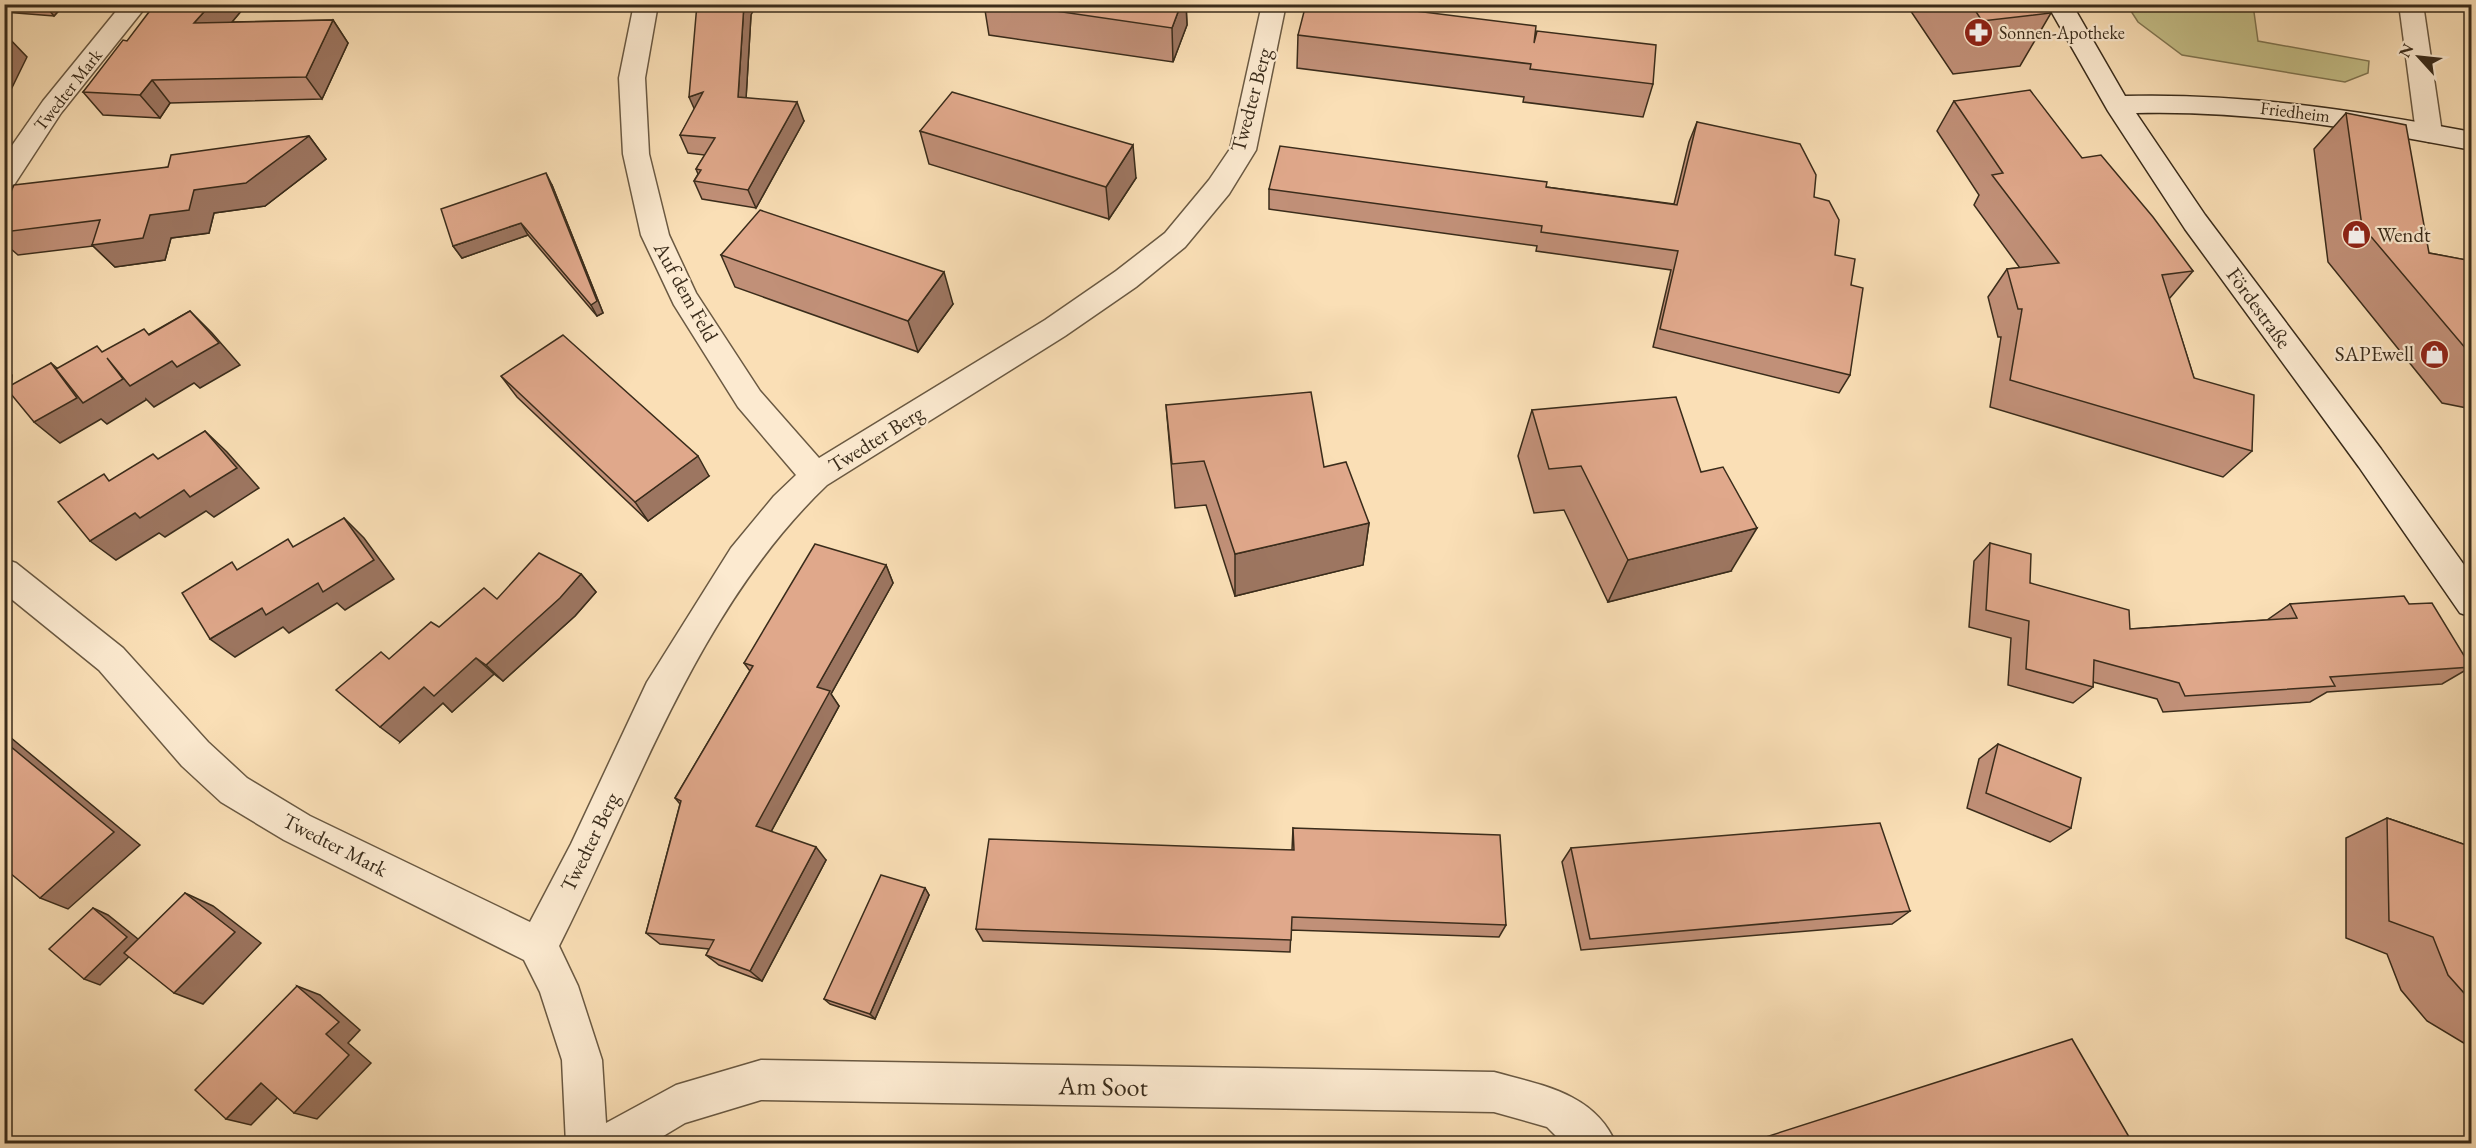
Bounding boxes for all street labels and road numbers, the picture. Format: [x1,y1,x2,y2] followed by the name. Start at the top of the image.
[28,44,107,135] street label: Twedter Mark
[1224,44,1278,155] street label: Twedter Berg
[2259,96,2331,127] street label: Friedheim
[648,236,725,347] street label: Auf dem Feld
[2221,262,2298,354] street label: Fördestraße
[823,398,929,478] street label: Twedter Berg
[554,787,626,896] street label: Twedter Berg
[278,807,393,883] street label: Twedter Mark
[1057,1068,1148,1104] street label: Am Soot

